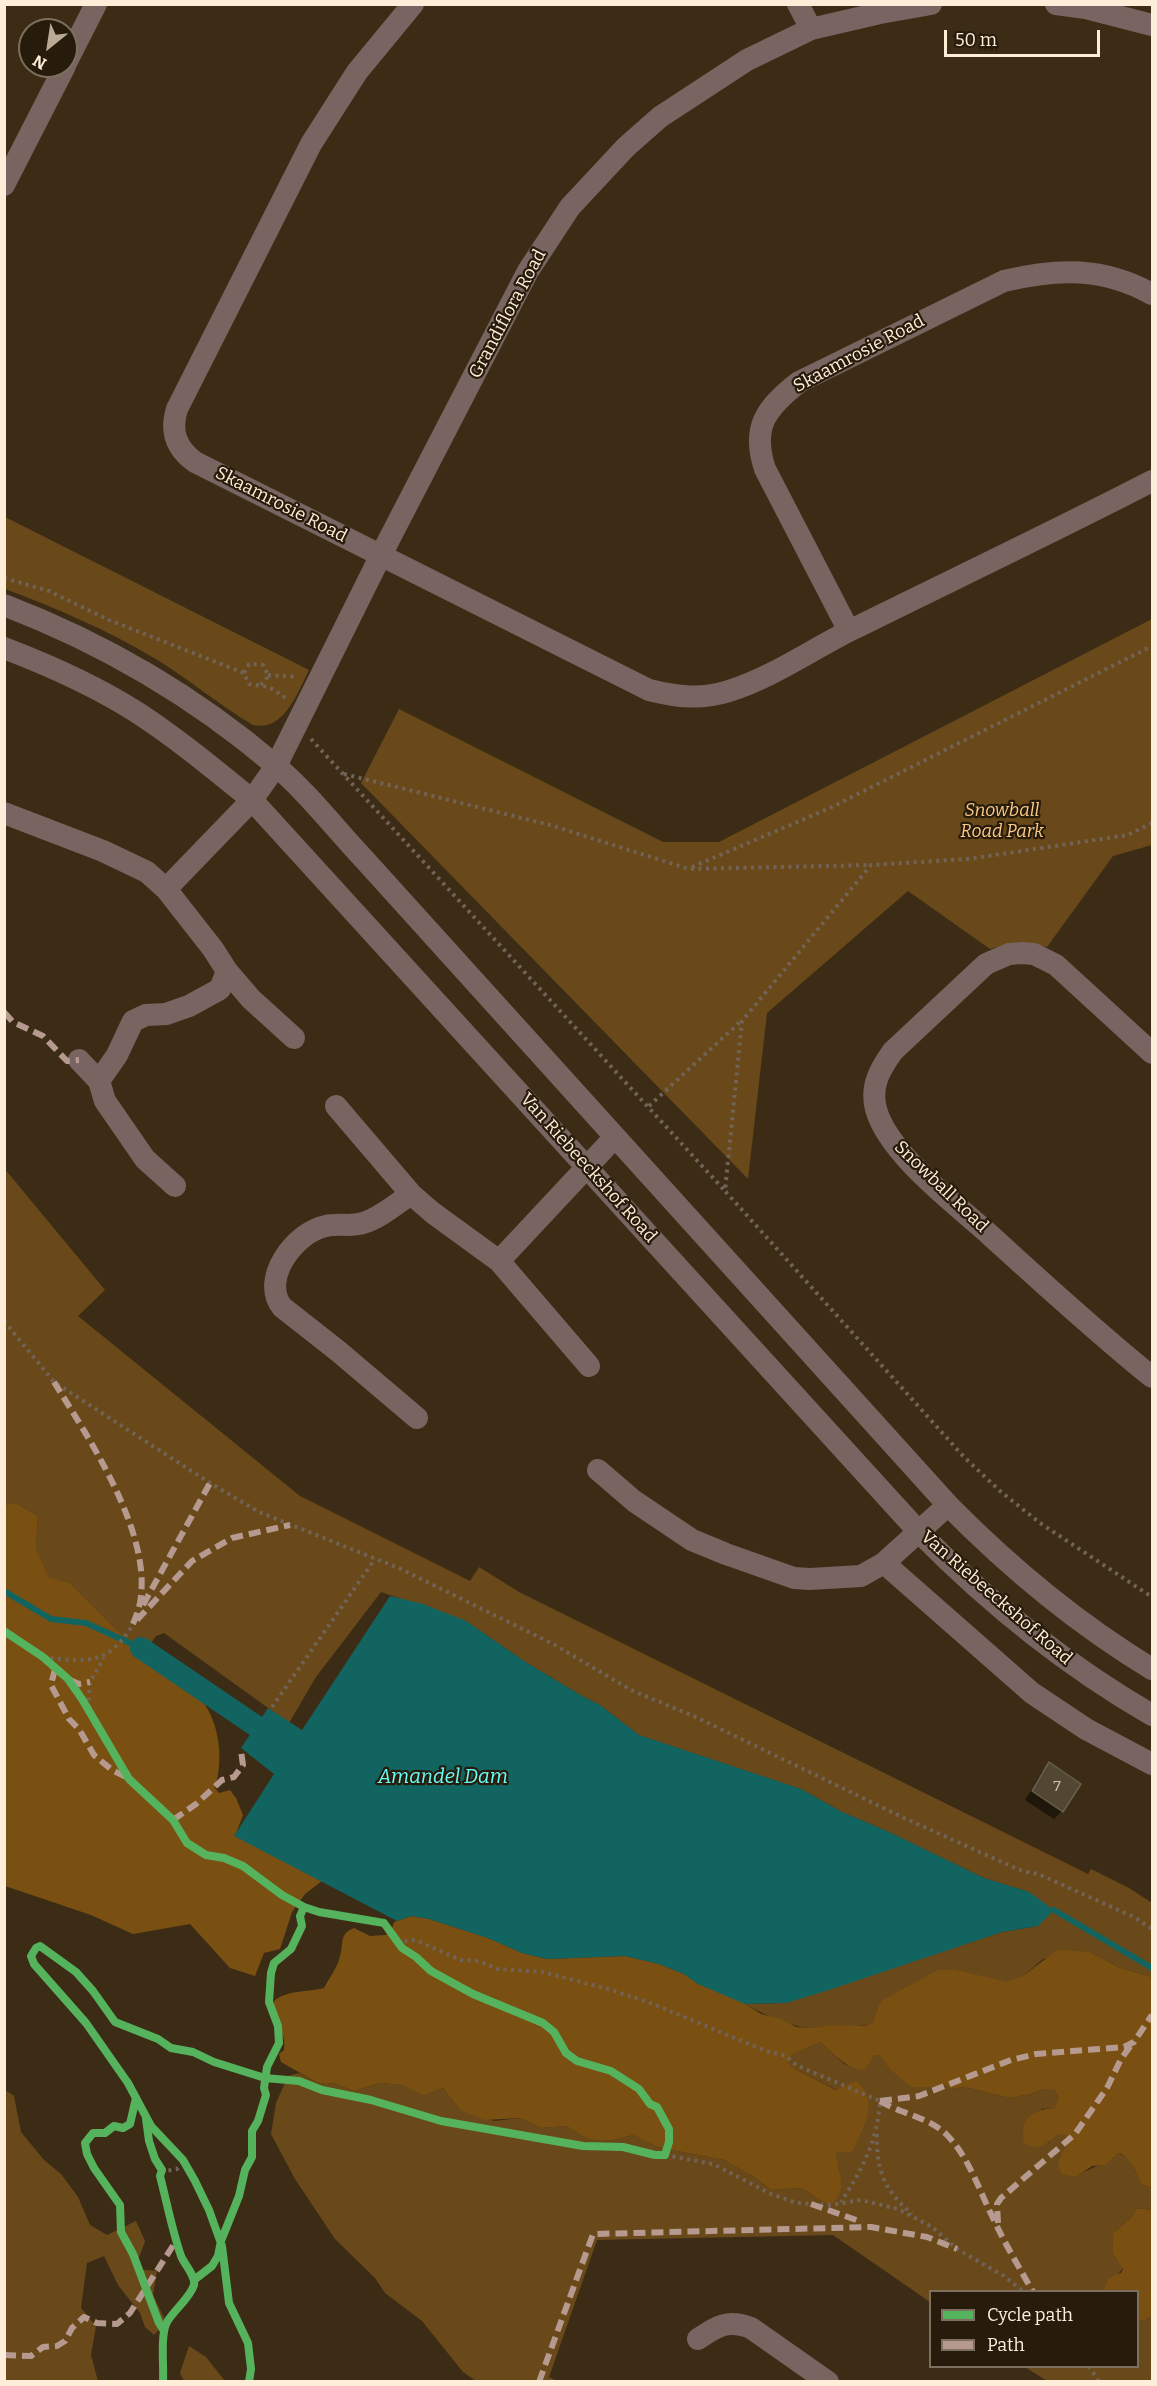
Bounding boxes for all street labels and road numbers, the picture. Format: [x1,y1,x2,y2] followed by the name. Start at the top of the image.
[465,246,551,382] street label: Grandiflora Road
[790,310,928,398] street label: Skaamrosie Road
[212,462,350,548] street label: Skaamrosie Road
[515,1089,661,1247] street label: Van Riebeeckshof Road
[889,1137,993,1237] street label: Snowball Road
[916,1526,1076,1670] street label: Van Riebeeckshof Road

